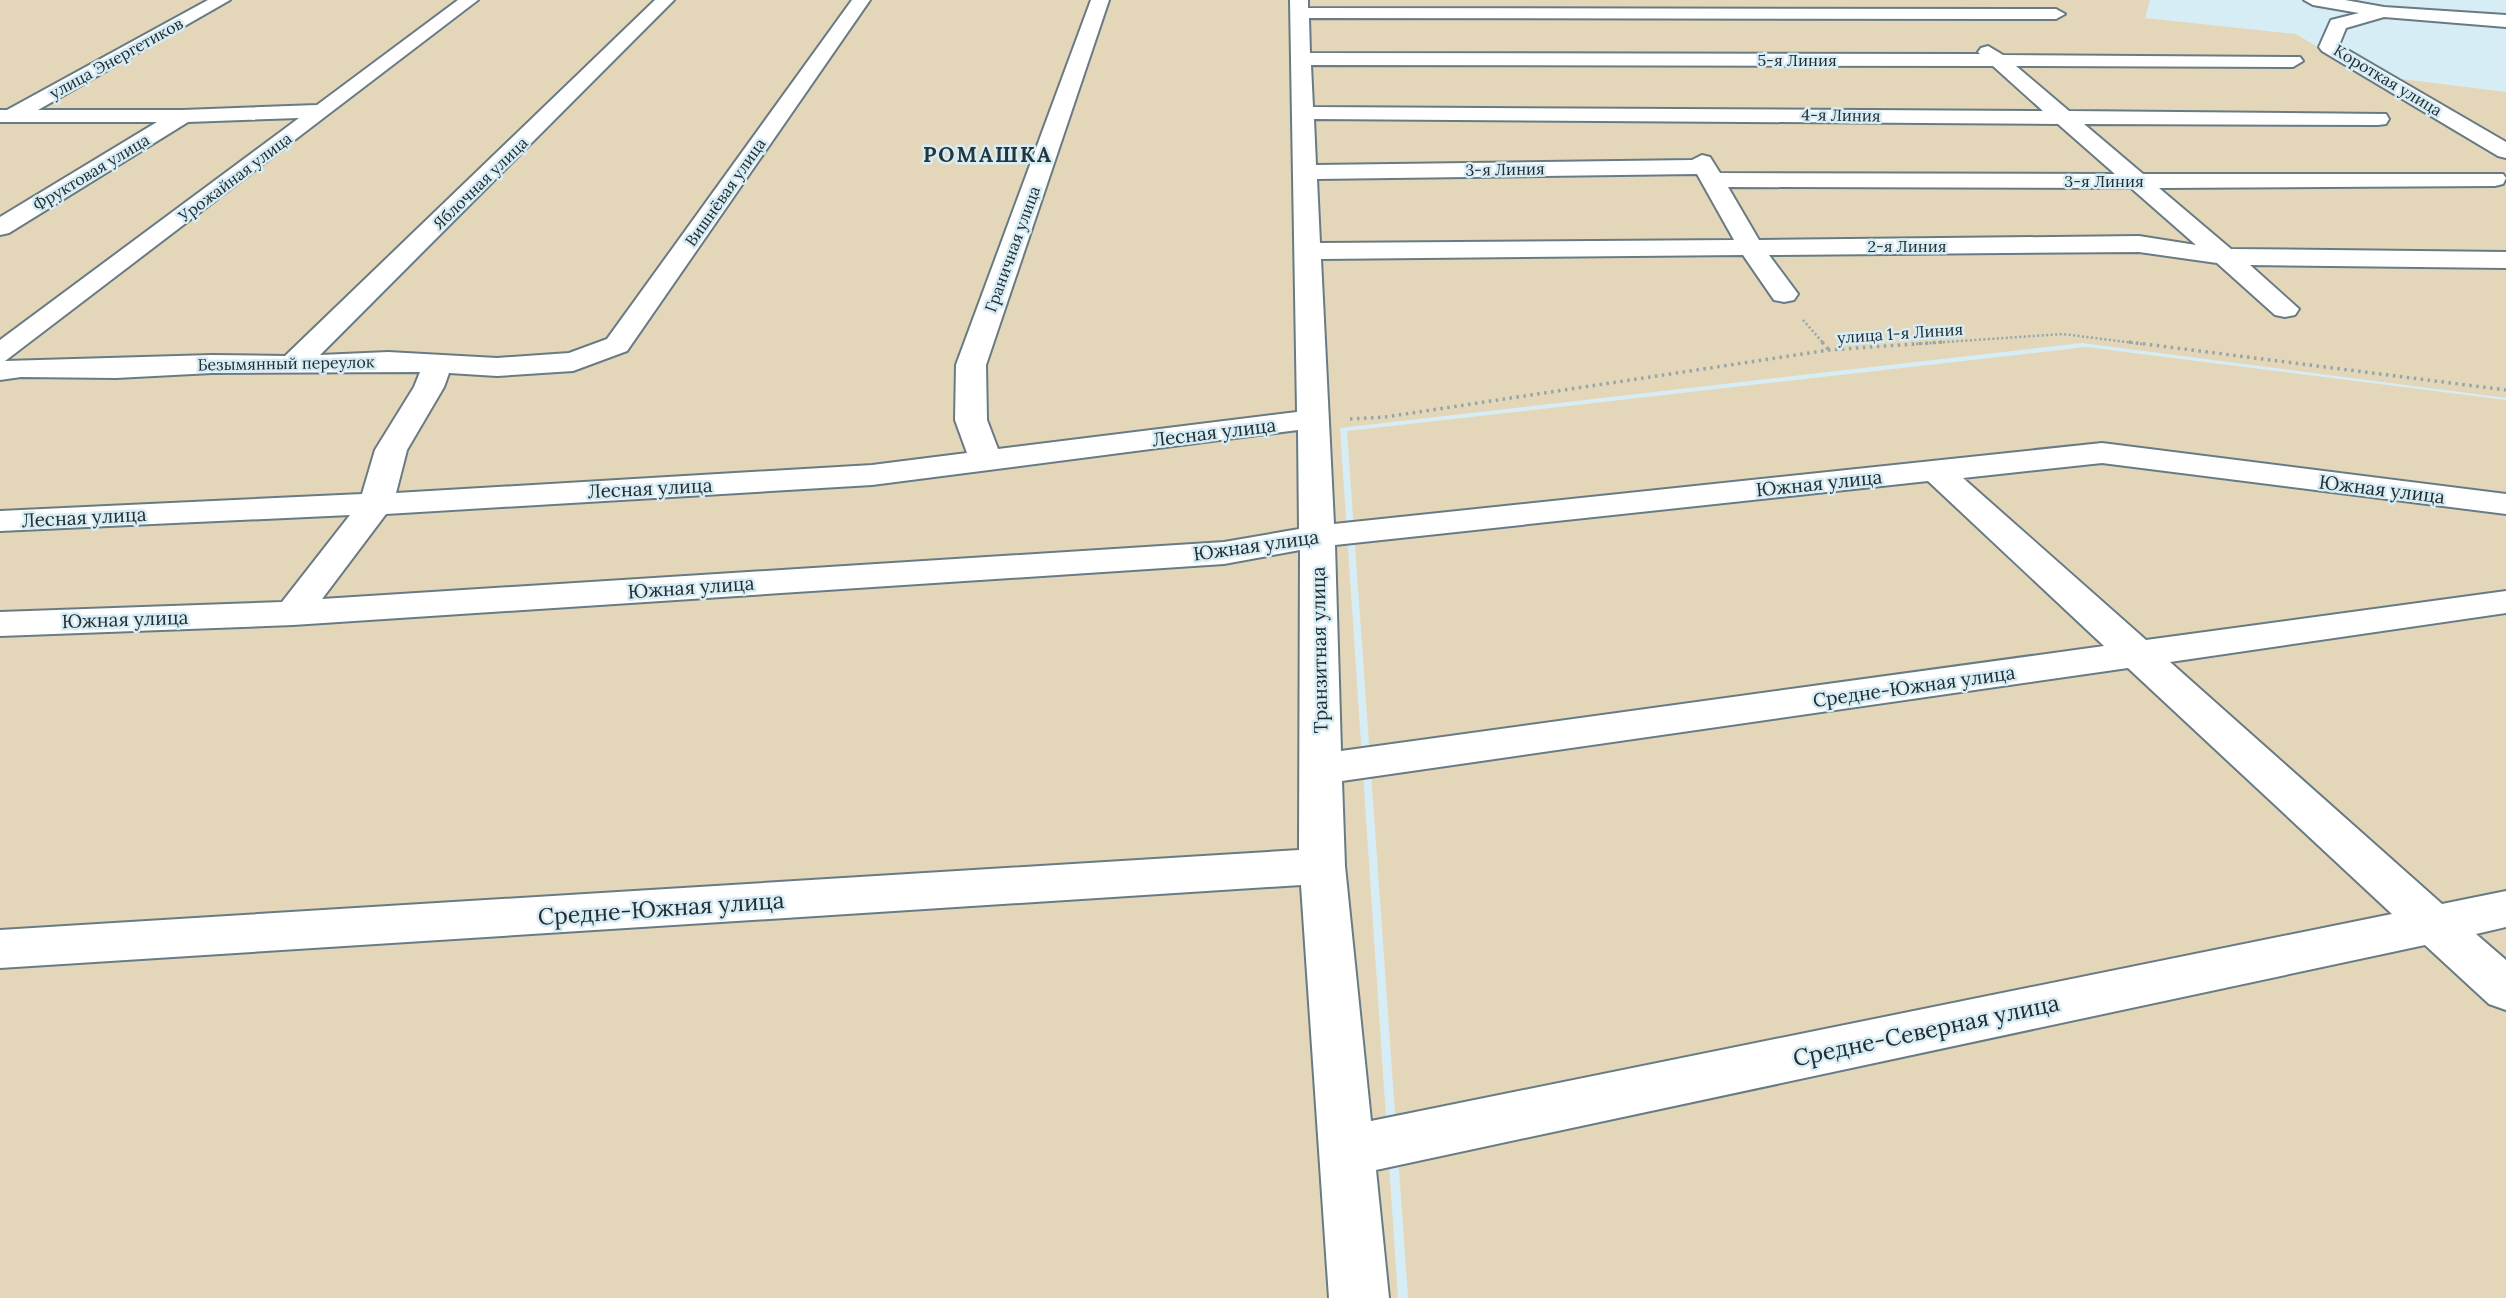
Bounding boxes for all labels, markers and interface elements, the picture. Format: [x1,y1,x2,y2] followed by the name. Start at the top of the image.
[46,13,186,103] street label: улица Энергетиков
[2330,40,2446,120] street label: Короткая улица
[1757,50,1837,70] street label: 5-я Линия
[1801,104,1881,126] street label: 4-я Линия
[174,128,296,227] street label: Урожайная улица
[29,129,153,215] street label: Фруктовая улица
[428,133,532,233] street label: Яблочная улица
[680,134,770,250] street label: Вишнёвая улица
[923,141,1053,168] district label: РОМАШКА
[1465,158,1545,180] street label: 3-я Линия
[2064,171,2144,191] street label: 3-я Линия
[980,183,1044,315] street label: Граничная улица
[1868,236,1946,256] street label: 2-я Линия
[1836,319,1964,347] street label: улица 1-я Линия
[197,351,375,375] street label: Безымянный переулок
[1151,412,1278,452] street label: Лесная улица
[1755,464,1883,502] street label: Южная улица
[2318,469,2447,509] street label: Южная улица
[587,473,713,503] street label: Лесная улица
[21,502,147,532] street label: Лесная улица
[1192,524,1321,566] street label: Южная улица
[1306,566,1332,734] street label: Транзитная улица
[627,571,755,603] street label: Южная улица
[61,605,189,633] street label: Южная улица
[1811,660,2017,712] street label: Средне-Южная улица
[537,885,785,931] street label: Средне-Южная улица
[1790,988,2062,1072] street label: Средне-Северная улица

